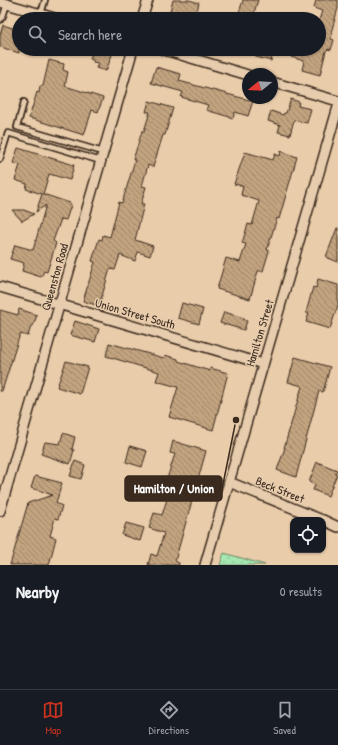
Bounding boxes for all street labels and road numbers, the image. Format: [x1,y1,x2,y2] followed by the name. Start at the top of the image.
[37,241,72,312] street label: Queenston Road
[93,294,177,333] street label: Union Street South
[241,296,278,369] street label: Hamilton Street
[253,472,308,507] street label: Beck Street

